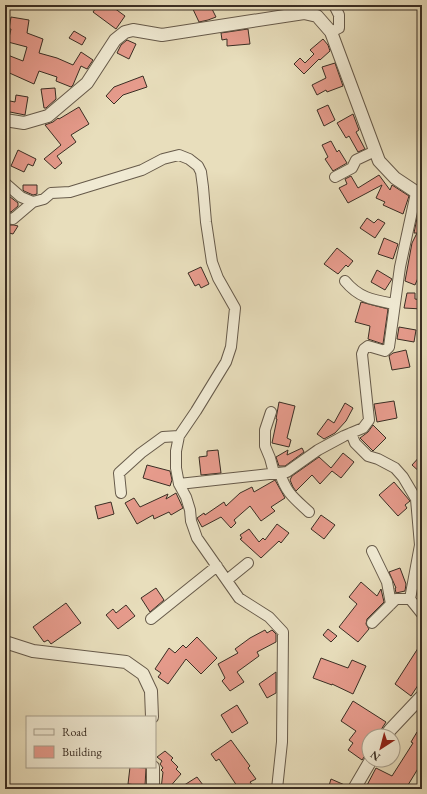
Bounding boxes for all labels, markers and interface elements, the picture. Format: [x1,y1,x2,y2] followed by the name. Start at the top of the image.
[26,716,156,768] legend
[62,724,88,740] text: Road
[361,728,401,768] north arrow
[62,744,103,760] text: Building
[367,748,383,764] text: N

